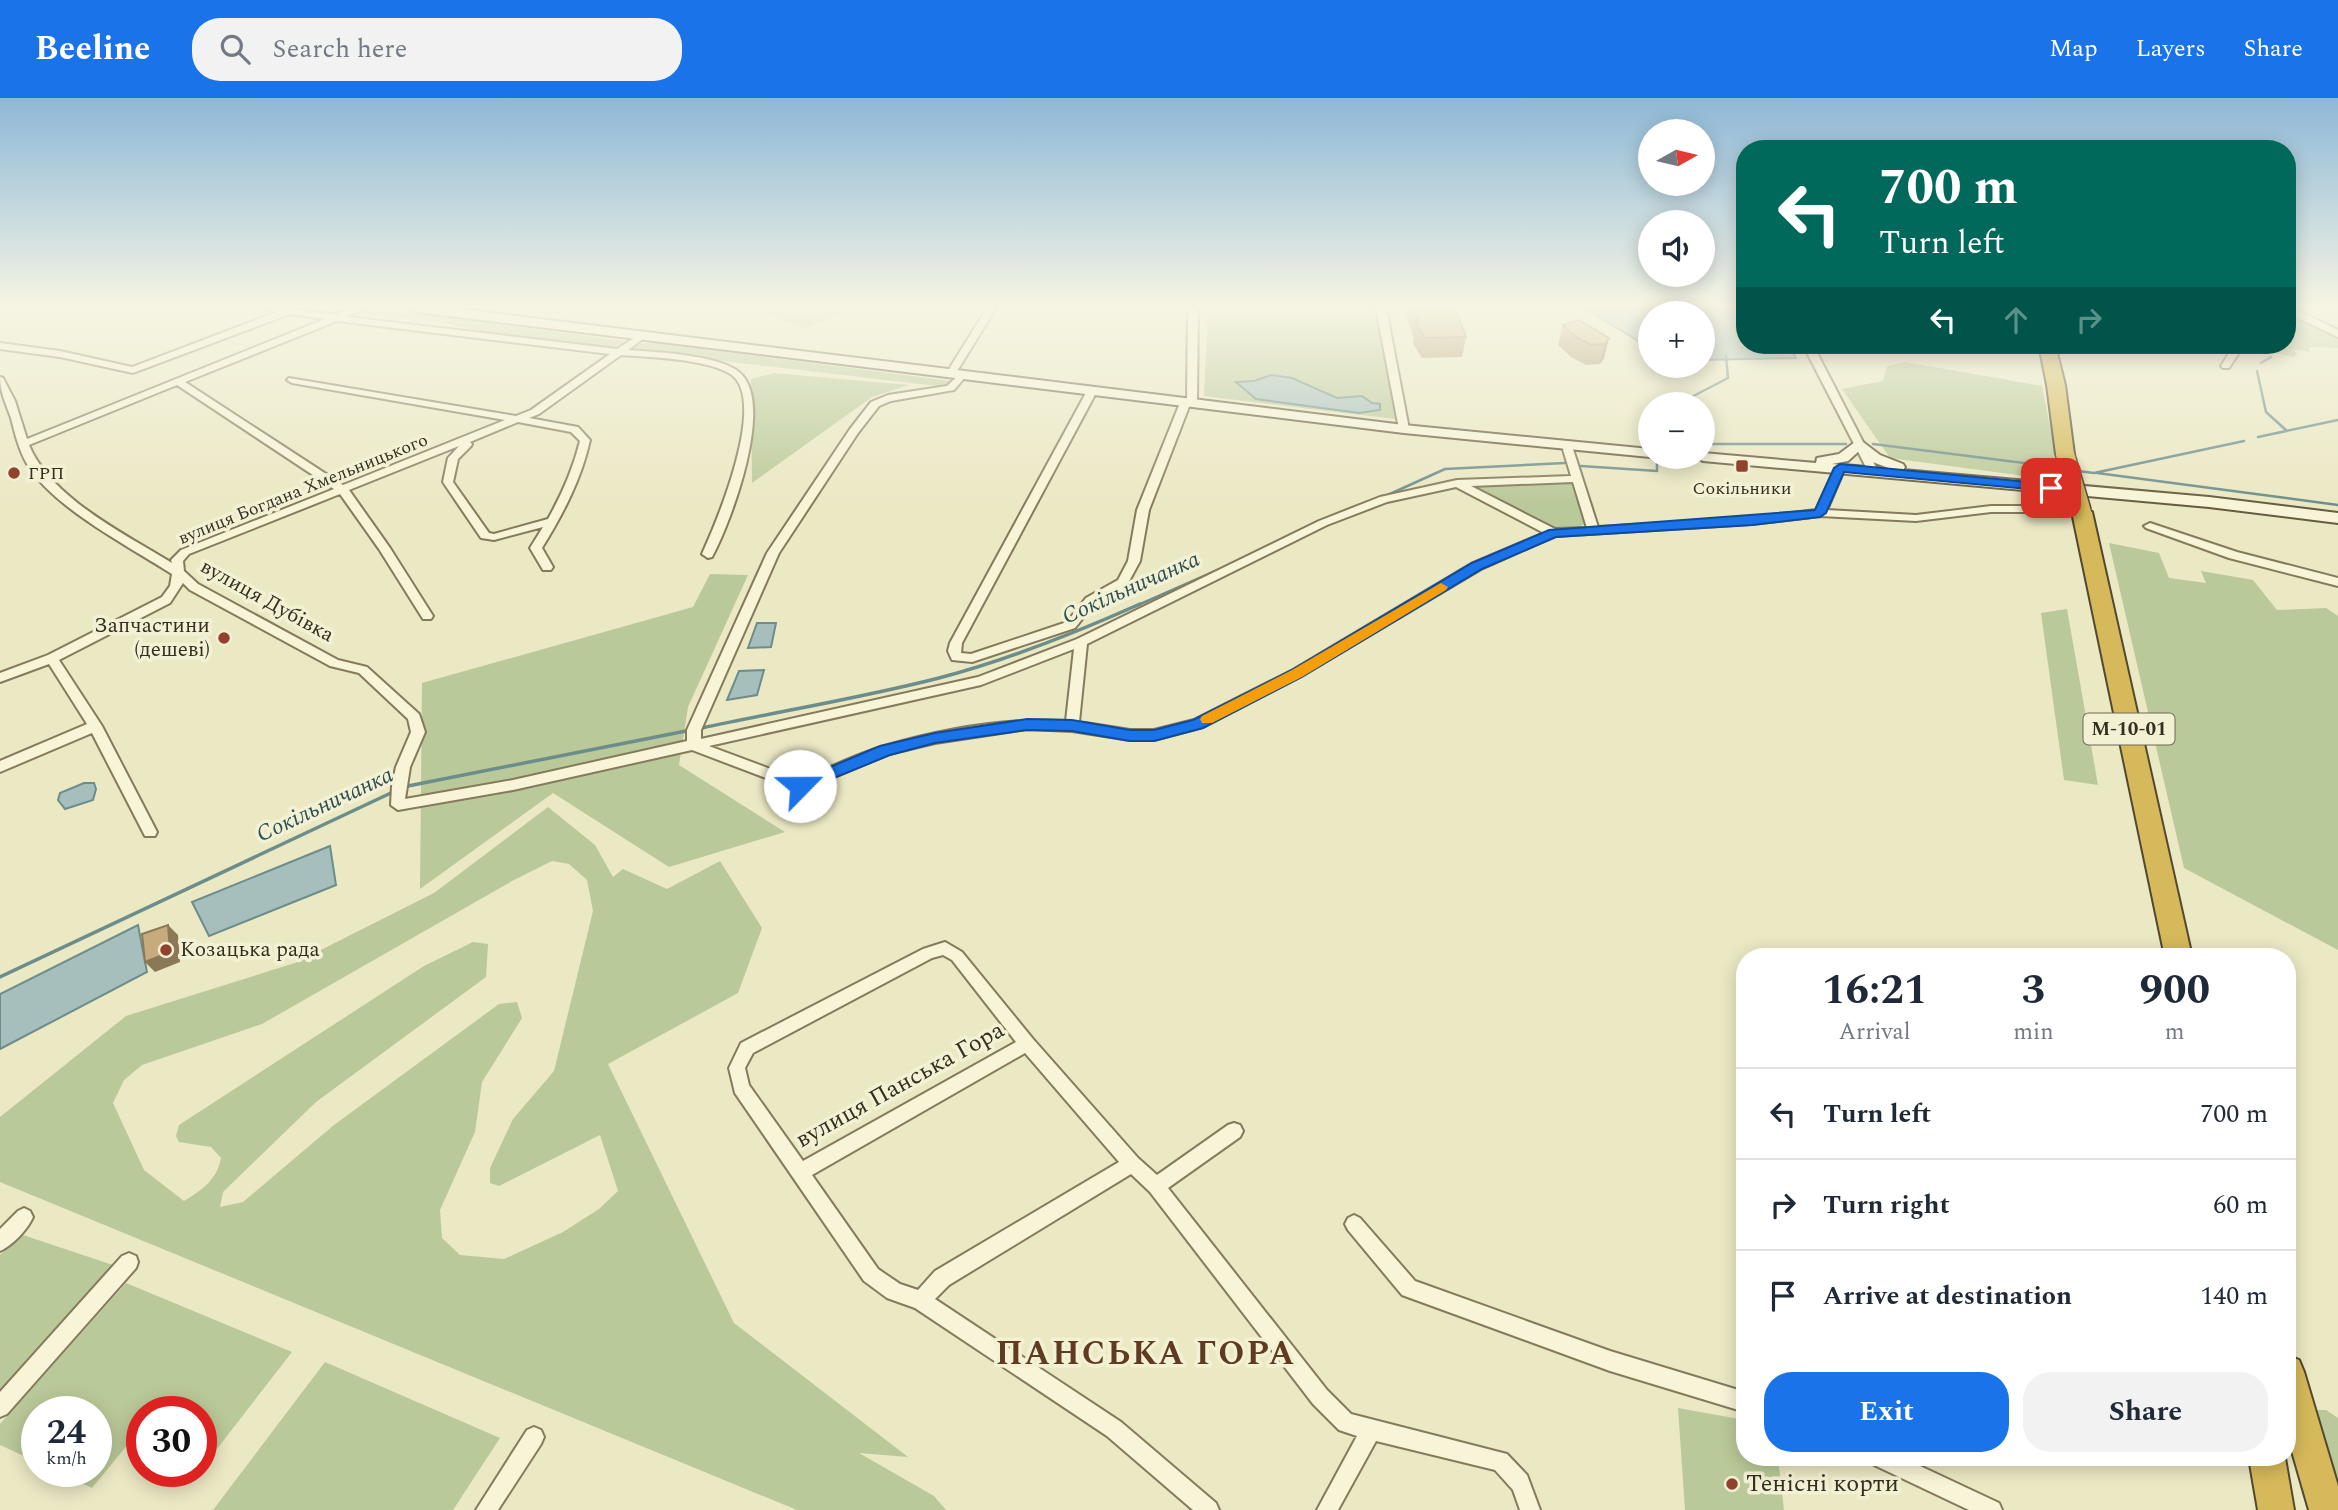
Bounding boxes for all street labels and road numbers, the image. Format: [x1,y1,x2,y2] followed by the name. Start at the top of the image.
[174,426,432,552] street label: вулиця Богдана Хмельницького
[194,551,341,651] street label: вулиця Дубівка
[2084,714,2174,744] road number: М-10-01
[789,1012,1011,1158] street label: вулиця Панська Гора

